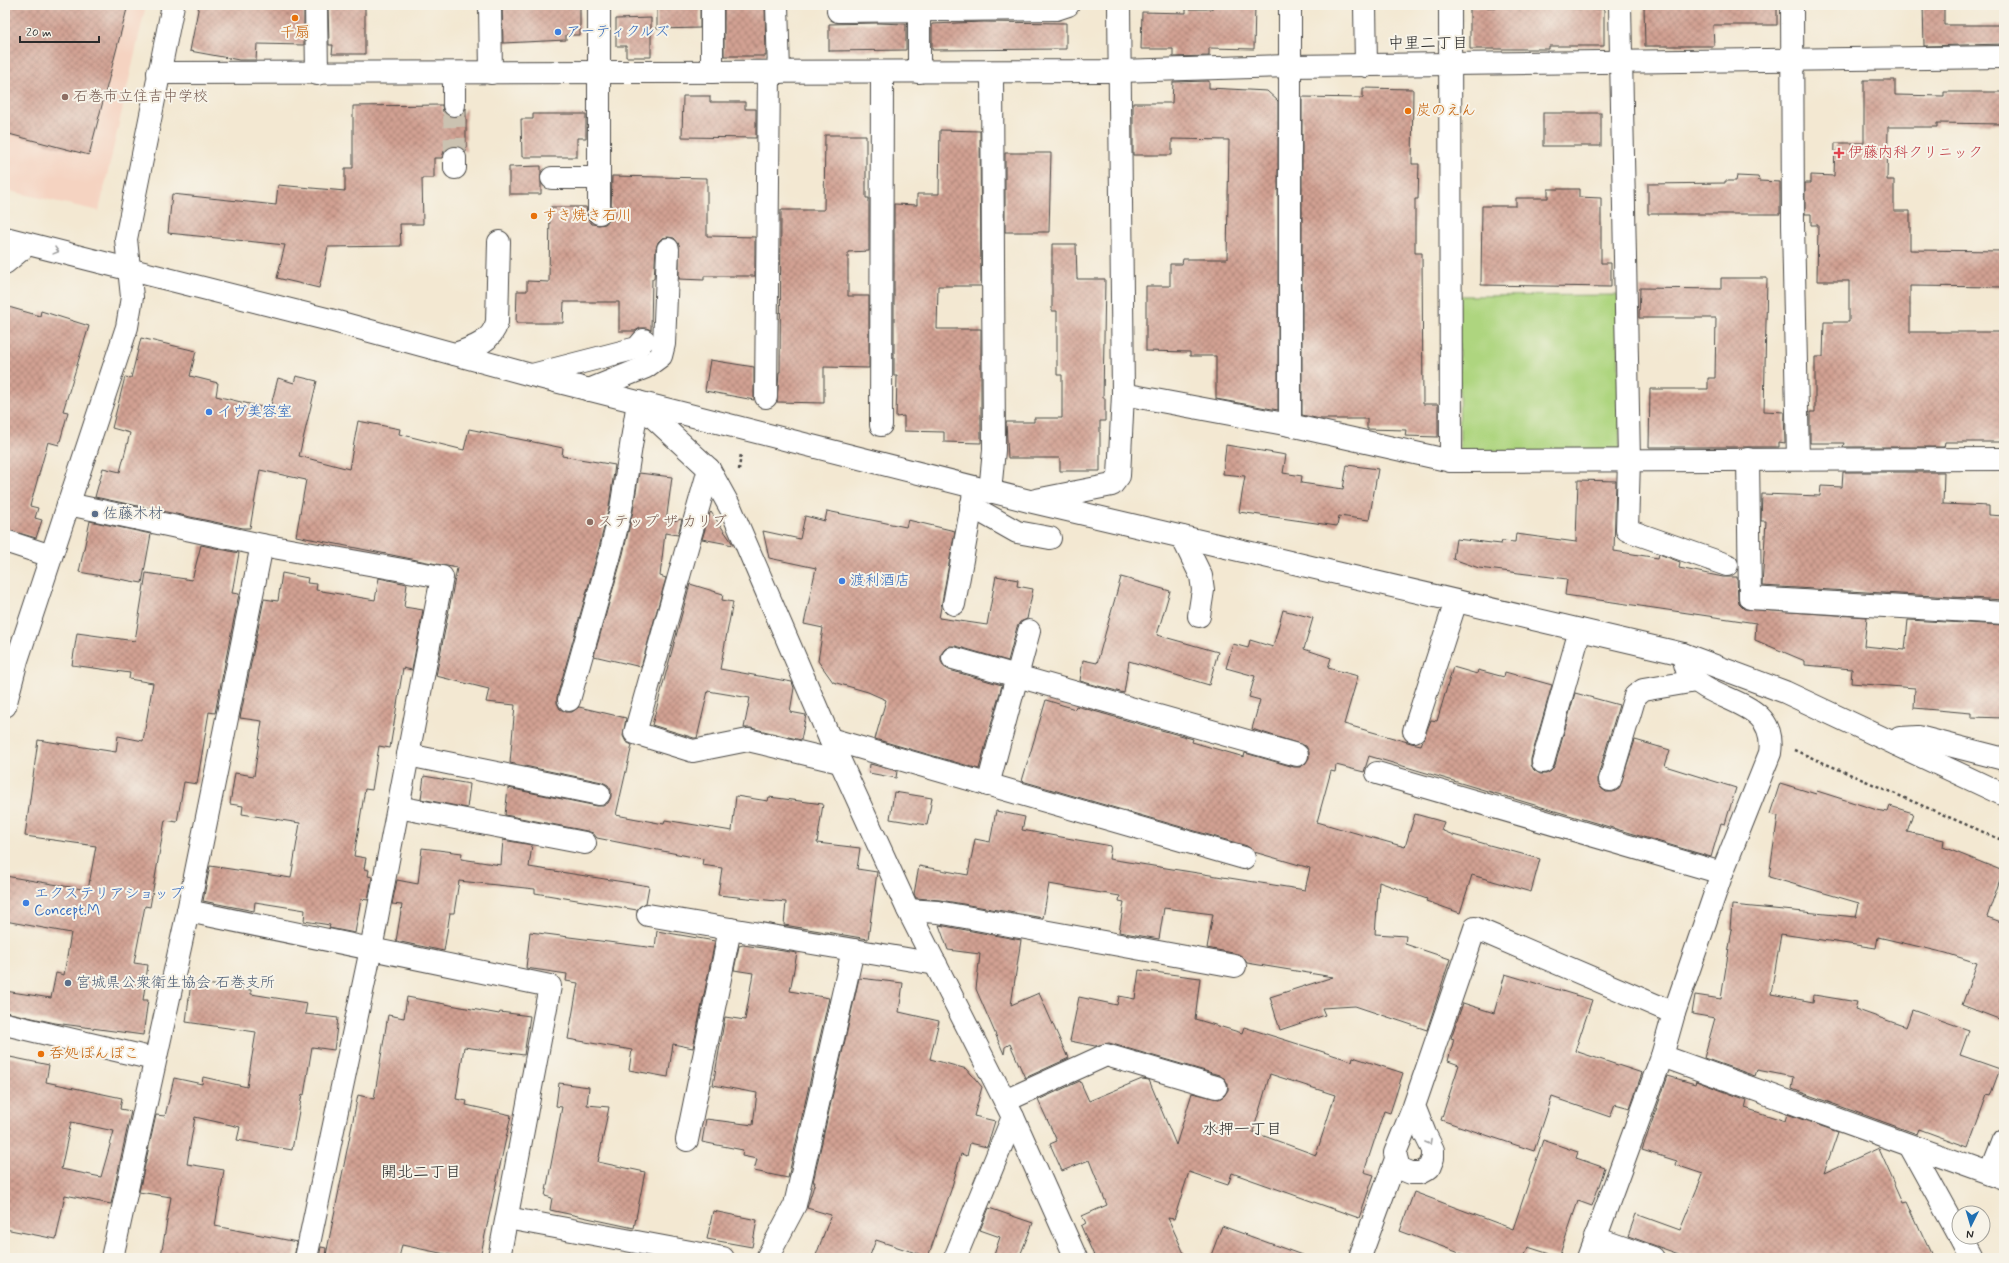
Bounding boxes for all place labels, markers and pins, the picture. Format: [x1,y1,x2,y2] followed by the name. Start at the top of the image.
[290,13,300,23] marker: 千扇
[566,22,670,42] place label: アーティクルズ
[280,23,310,43] place label: 千扇
[553,27,563,37] marker: アーティクルズ
[73,87,208,107] place label: 石巻市立住吉中学校
[60,92,70,102] marker: 石巻市立住吉中学校
[1416,101,1476,121] place label: 炭のえん
[1403,106,1413,116] marker: 炭のえん
[1848,143,1983,163] place label: 伊藤内科クリニック
[1833,147,1845,159] marker: 伊藤内科クリニック
[542,206,632,226] place label: すき焼き石川
[529,211,539,221] marker: すき焼き石川
[217,402,292,422] place label: イヴ美容室
[204,407,214,417] marker: イヴ美容室
[103,504,163,524] place label: 佐藤木材
[90,509,100,519] marker: 佐藤木材
[598,512,727,532] place label: ステップ ザ カリブ
[585,517,595,527] marker: ステップ ザ カリブ
[850,571,910,591] place label: 渡利酒店
[837,576,847,586] marker: 渡利酒店
[34,884,184,921] place label: エクステリアショップ Concept.M
[21,898,31,908] marker: エクステリアショップ Concept.M
[76,973,275,993] place label: 宮城県公衆衛生協会 石巻支所
[63,978,73,988] marker: 宮城県公衆衛生協会 石巻支所
[49,1044,139,1064] place label: 呑処ぽんぽこ
[36,1049,46,1059] marker: 呑処ぽんぽこ

